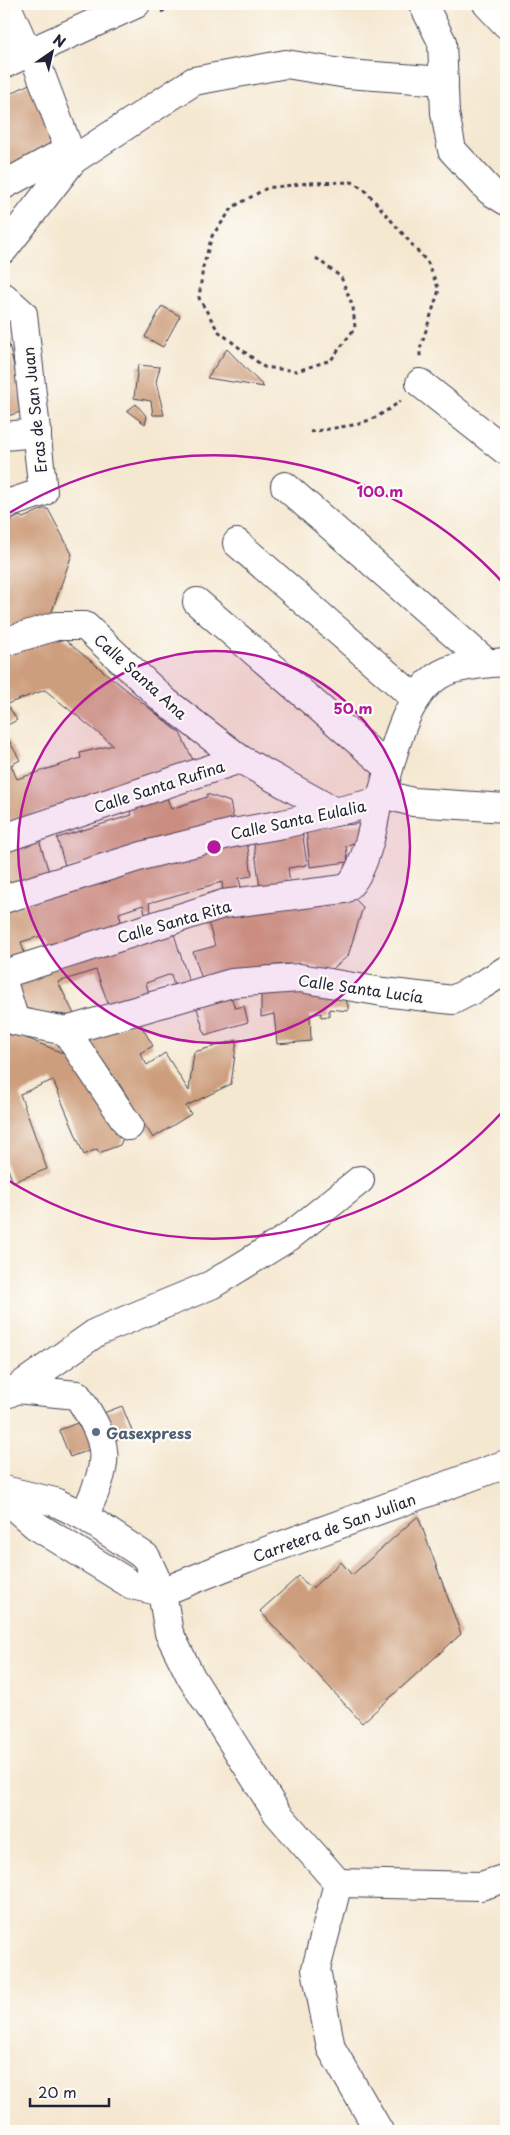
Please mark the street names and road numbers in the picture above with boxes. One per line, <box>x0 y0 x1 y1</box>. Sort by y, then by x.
street label: Eras de San Juan <box>16 346 52 474</box>
street label: Calle Santa Ana <box>89 628 193 725</box>
street label: Calle Santa Rufina <box>91 754 228 818</box>
street label: Calle Santa Eulalia <box>228 793 368 845</box>
street label: Calle Santa Rita <box>114 894 234 948</box>
street label: Calle Santa Lucía <box>297 968 426 1008</box>
street label: Carretera de San Julian <box>249 1487 419 1567</box>

